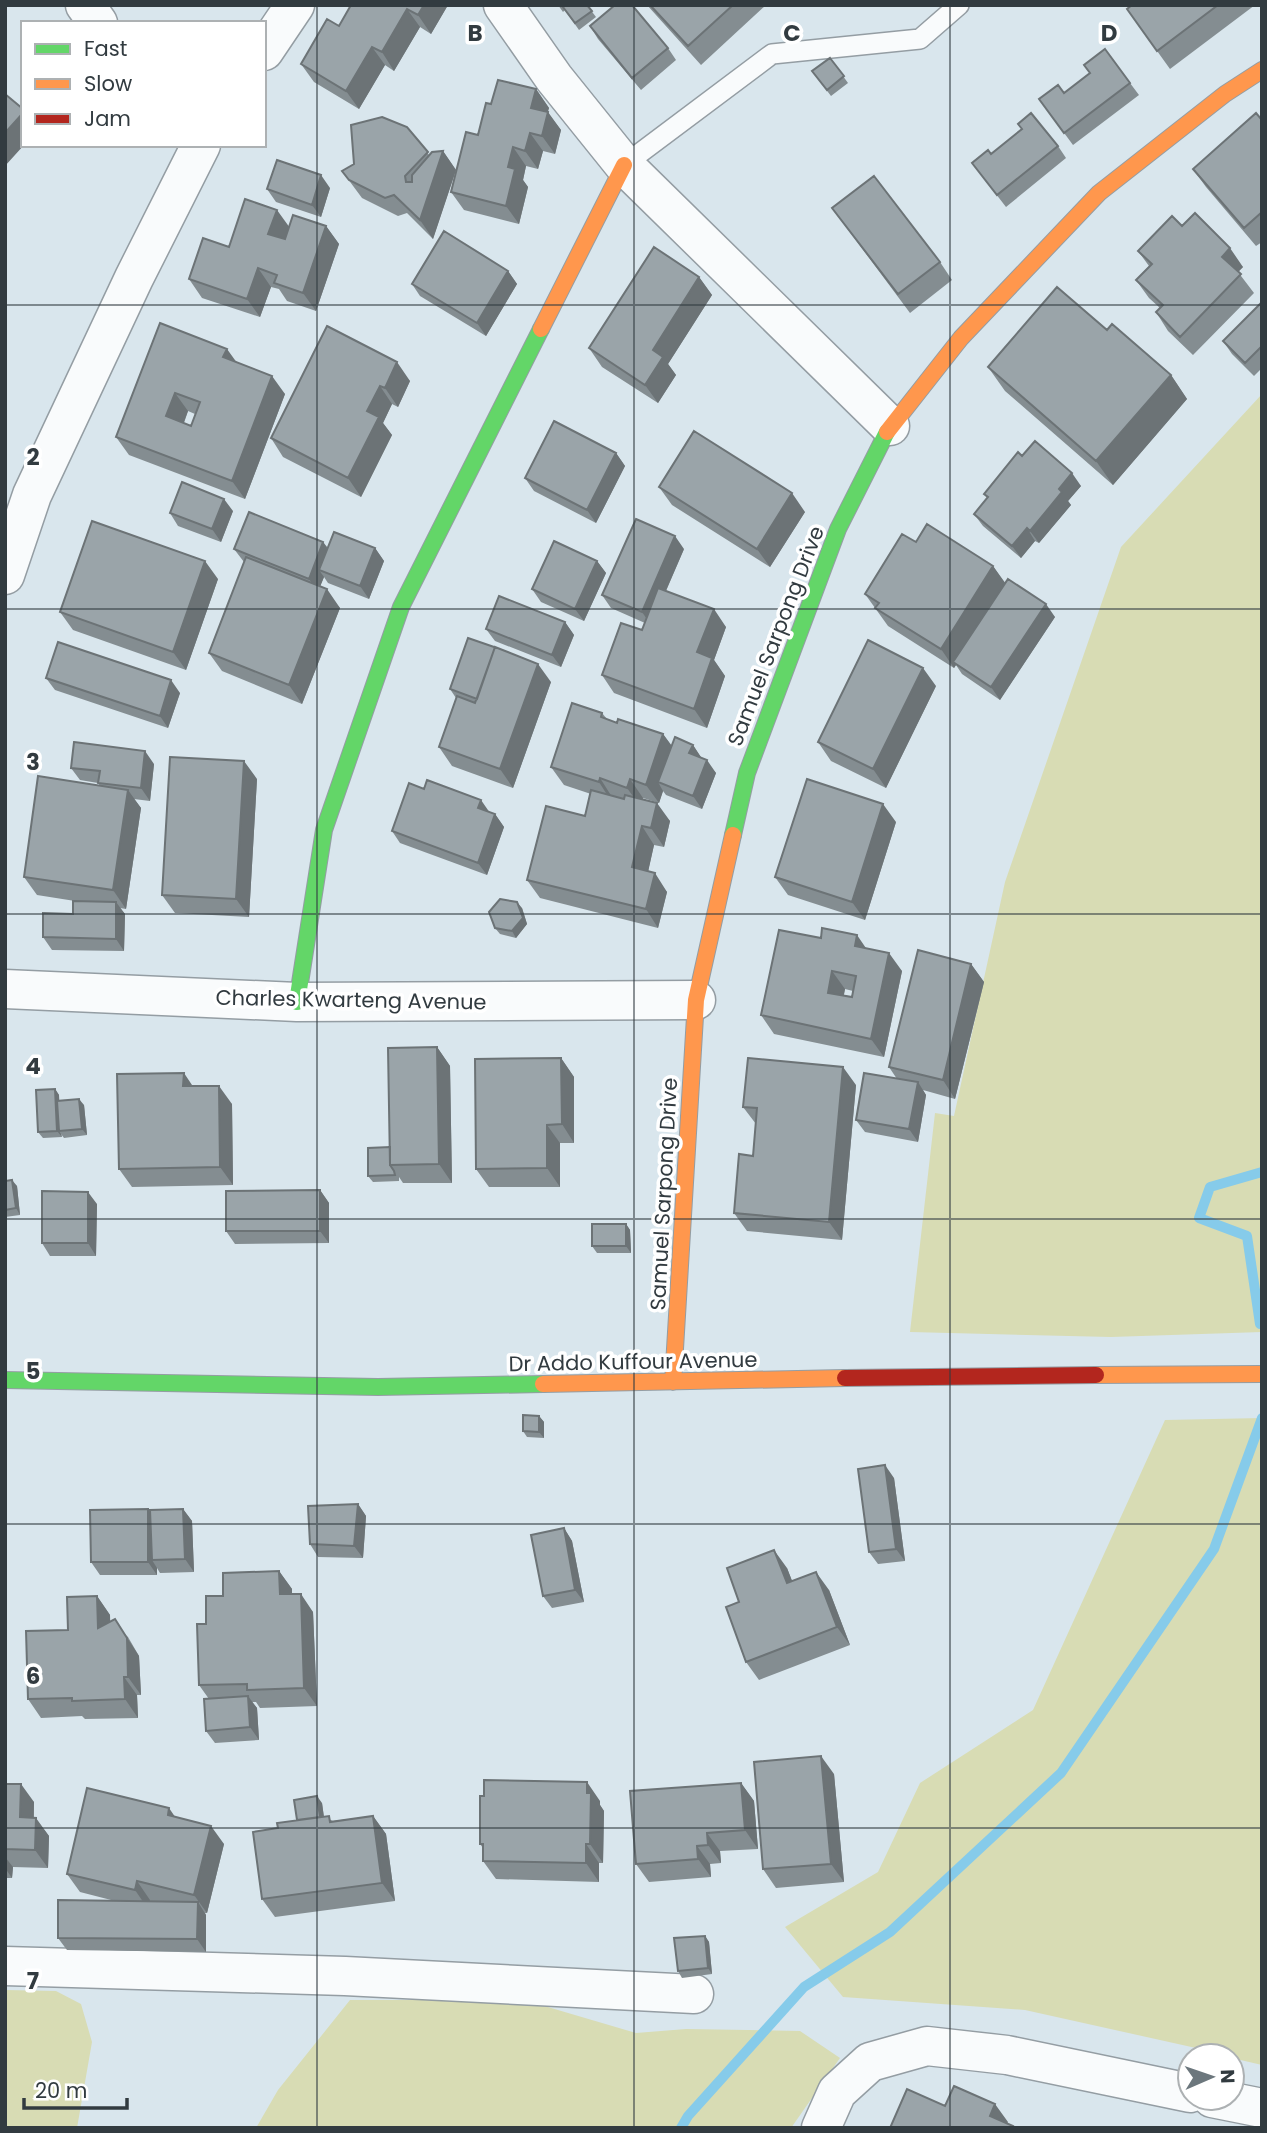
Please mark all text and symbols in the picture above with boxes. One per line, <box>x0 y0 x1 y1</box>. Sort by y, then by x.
text: B <box>467 17 483 49</box>
text: C <box>783 17 801 49</box>
text: D <box>1101 17 1117 49</box>
legend <box>21 21 266 147</box>
text: Fast <box>84 34 127 63</box>
text: Slow <box>84 69 132 98</box>
text: Jam <box>84 104 131 133</box>
text: 2 <box>26 441 40 473</box>
street label: Samuel Sarpong Drive <box>720 522 831 750</box>
text: 3 <box>26 746 40 778</box>
street label: Charles Kwarteng Avenue <box>215 983 487 1016</box>
text: 4 <box>25 1050 41 1082</box>
street label: Samuel Sarpong Drive <box>643 1077 684 1311</box>
street label: Dr Addo Kuffour Avenue <box>508 1345 758 1378</box>
text: 5 <box>26 1355 40 1387</box>
text: 6 <box>26 1660 40 1692</box>
text: 7 <box>27 1965 39 1997</box>
north arrow <box>1176 2042 1246 2112</box>
scale bar <box>24 2066 128 2110</box>
text: N <box>1214 2069 1241 2084</box>
text: 20 m <box>35 2076 88 2105</box>

